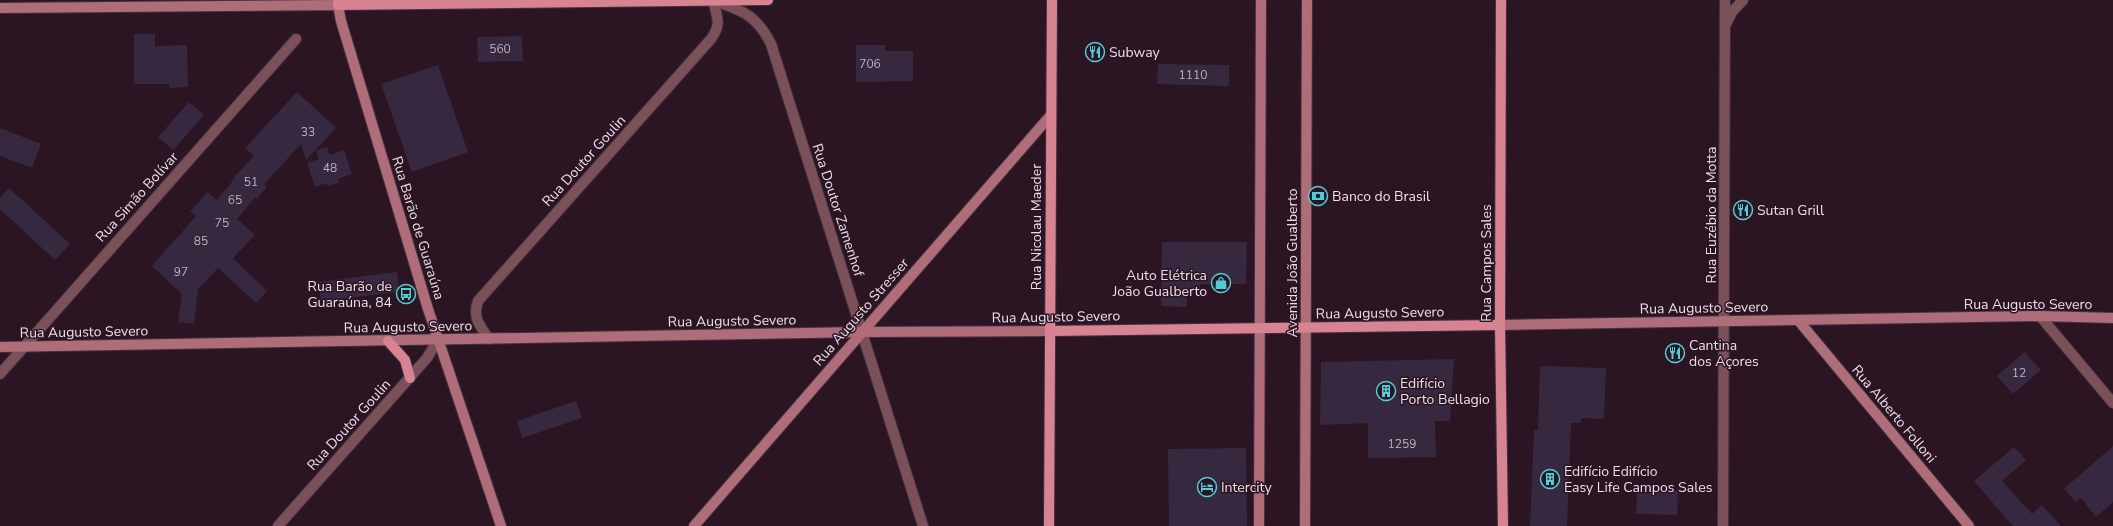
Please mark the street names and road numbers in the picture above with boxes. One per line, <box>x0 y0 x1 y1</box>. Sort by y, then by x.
street label: Rua Doutor Goulin <box>538 111 630 211</box>
street label: Rua Doutor Zamenhof <box>808 141 869 279</box>
street label: Rua Euzébio da Motta <box>1702 147 1721 283</box>
street label: Rua Simão Bolívar <box>91 148 183 246</box>
street label: Rua Barão de Guaraúna <box>387 154 449 302</box>
street label: Rua Nicolau Maeder <box>1027 164 1046 290</box>
street label: Avenida João Gualberto <box>1283 188 1302 338</box>
street label: Rua Campos Sales <box>1477 204 1496 322</box>
street label: Rua Augusto Stresser <box>809 254 913 370</box>
street label: Rua Augusto Severo <box>1964 295 2092 314</box>
street label: Rua Augusto Severo <box>1640 297 1769 319</box>
street label: Rua Augusto Severo <box>1316 302 1445 324</box>
street label: Rua Augusto Severo <box>992 306 1121 328</box>
street label: Rua Augusto Severo <box>668 310 797 332</box>
street label: Rua Augusto Severo <box>344 316 473 338</box>
street label: Rua Augusto Severo <box>20 321 149 343</box>
street label: Rua Alberto Folloni <box>1847 361 1941 467</box>
street label: Rua Doutor Goulin <box>303 375 395 475</box>

